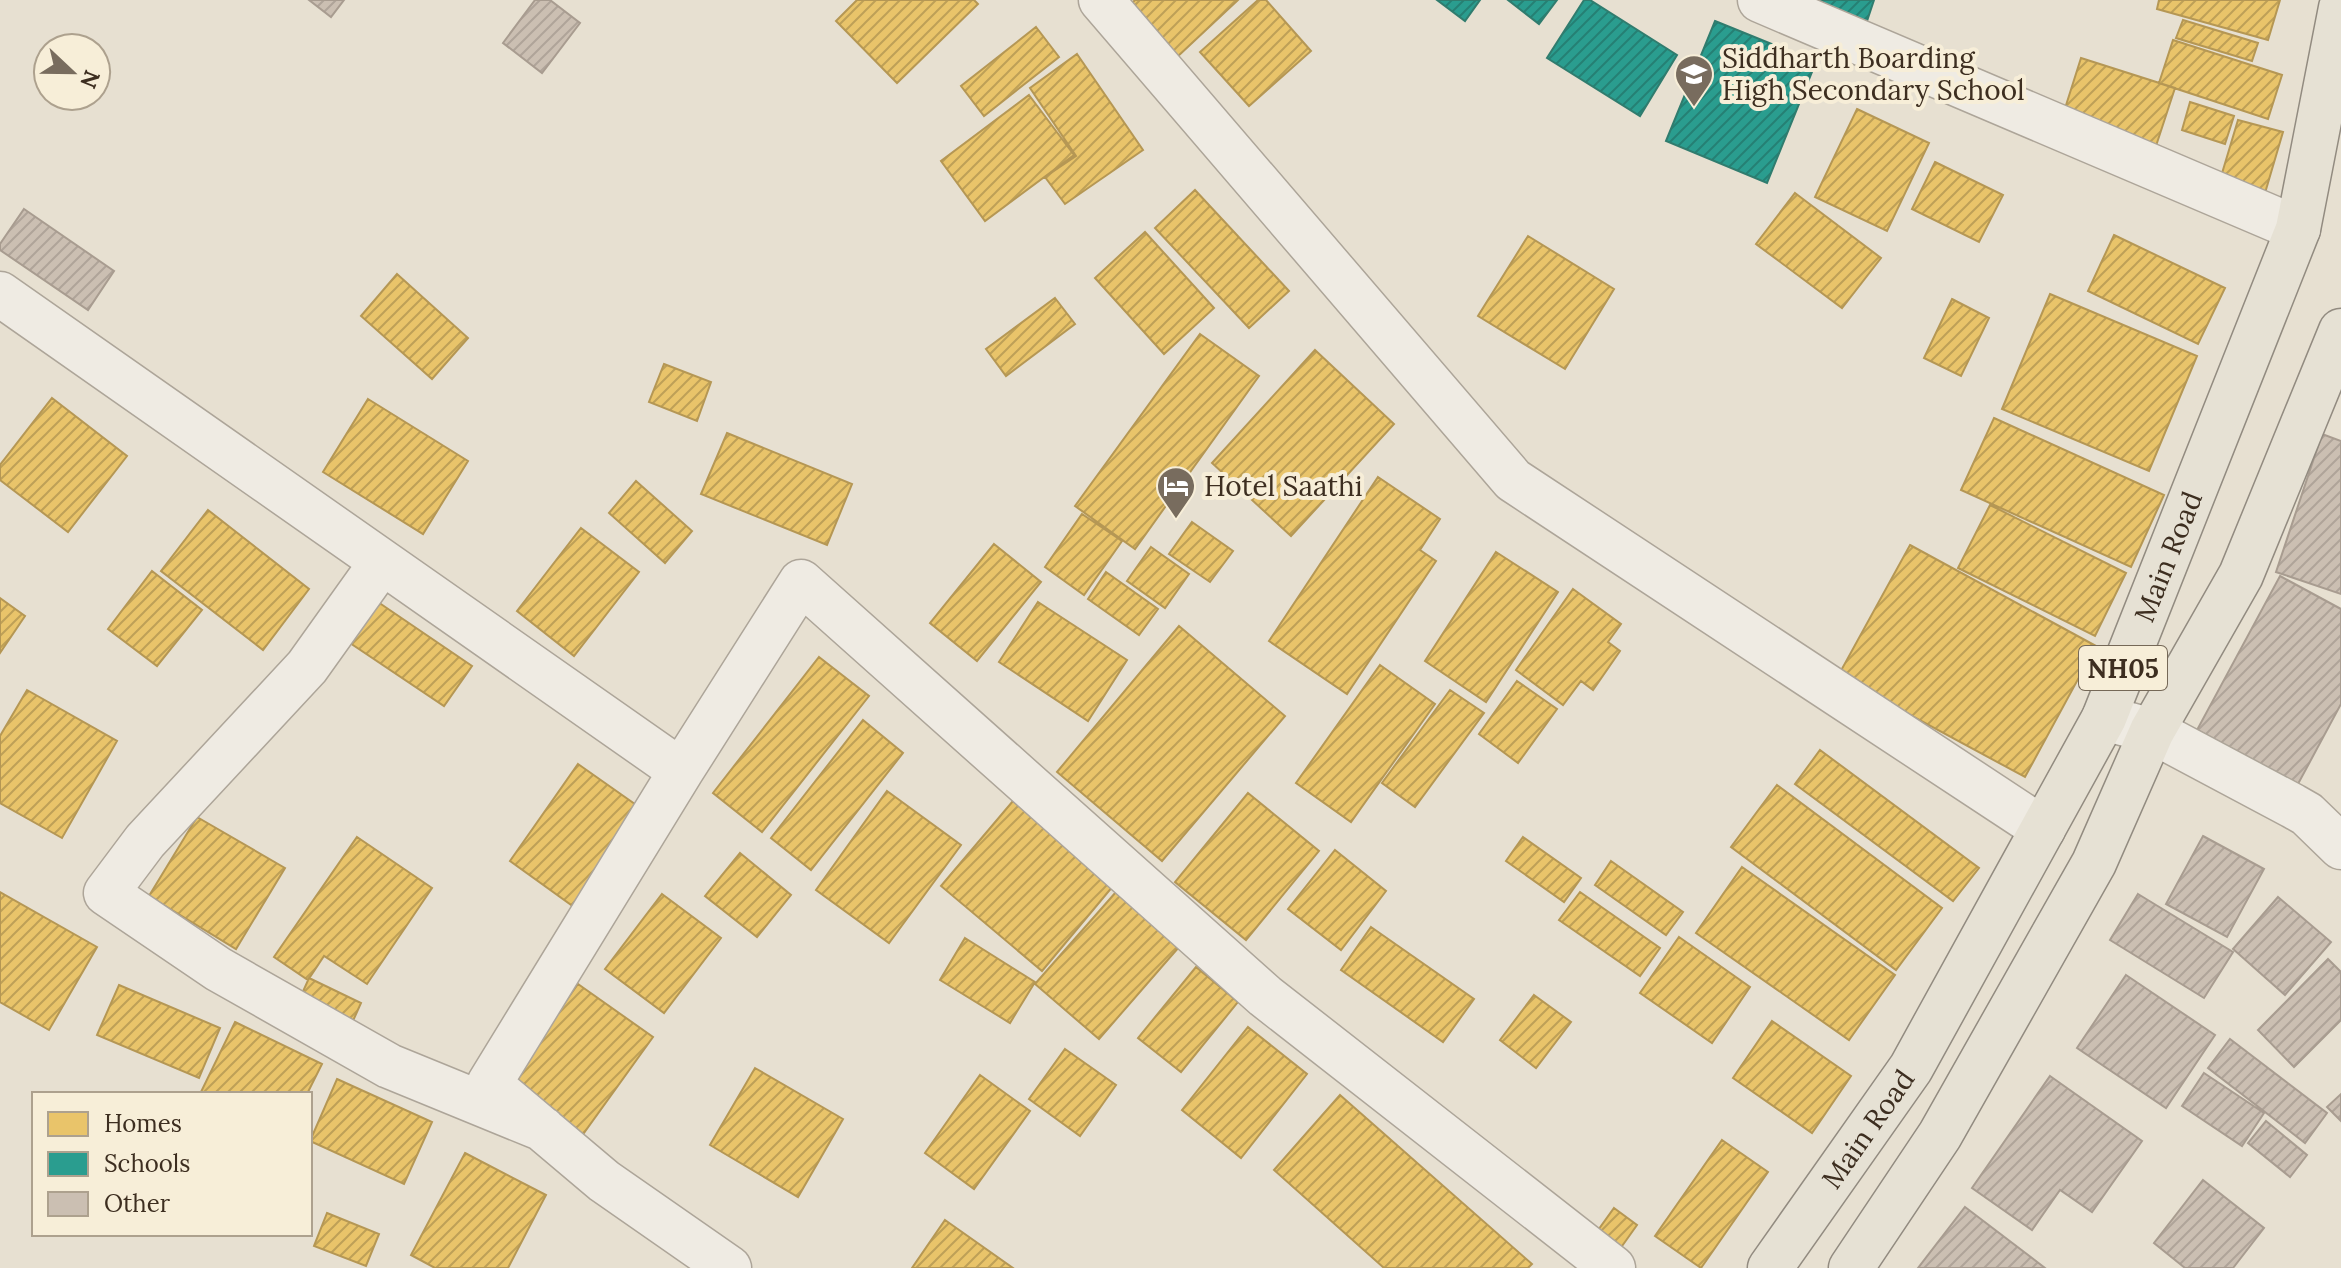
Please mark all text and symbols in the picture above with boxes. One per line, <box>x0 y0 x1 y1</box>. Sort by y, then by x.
north arrow <box>32 32 112 112</box>
place label: Siddharth Boarding High Secondary School <box>1722 40 2025 108</box>
school or university icon: Siddharth Boarding High Secondary School <box>1673 53 1715 108</box>
text: N <box>74 66 107 93</box>
hotel icon: Hotel Saathi <box>1155 465 1197 520</box>
place label: Hotel Saathi <box>1204 468 1363 504</box>
street label: Main Road <box>2126 486 2210 627</box>
road number: NH05 <box>2079 646 2167 690</box>
street label: Main Road <box>1814 1063 1922 1196</box>
legend <box>32 1092 312 1236</box>
text: Homes <box>104 1108 182 1139</box>
text: Schools <box>104 1148 190 1179</box>
text: Other <box>104 1188 171 1219</box>

